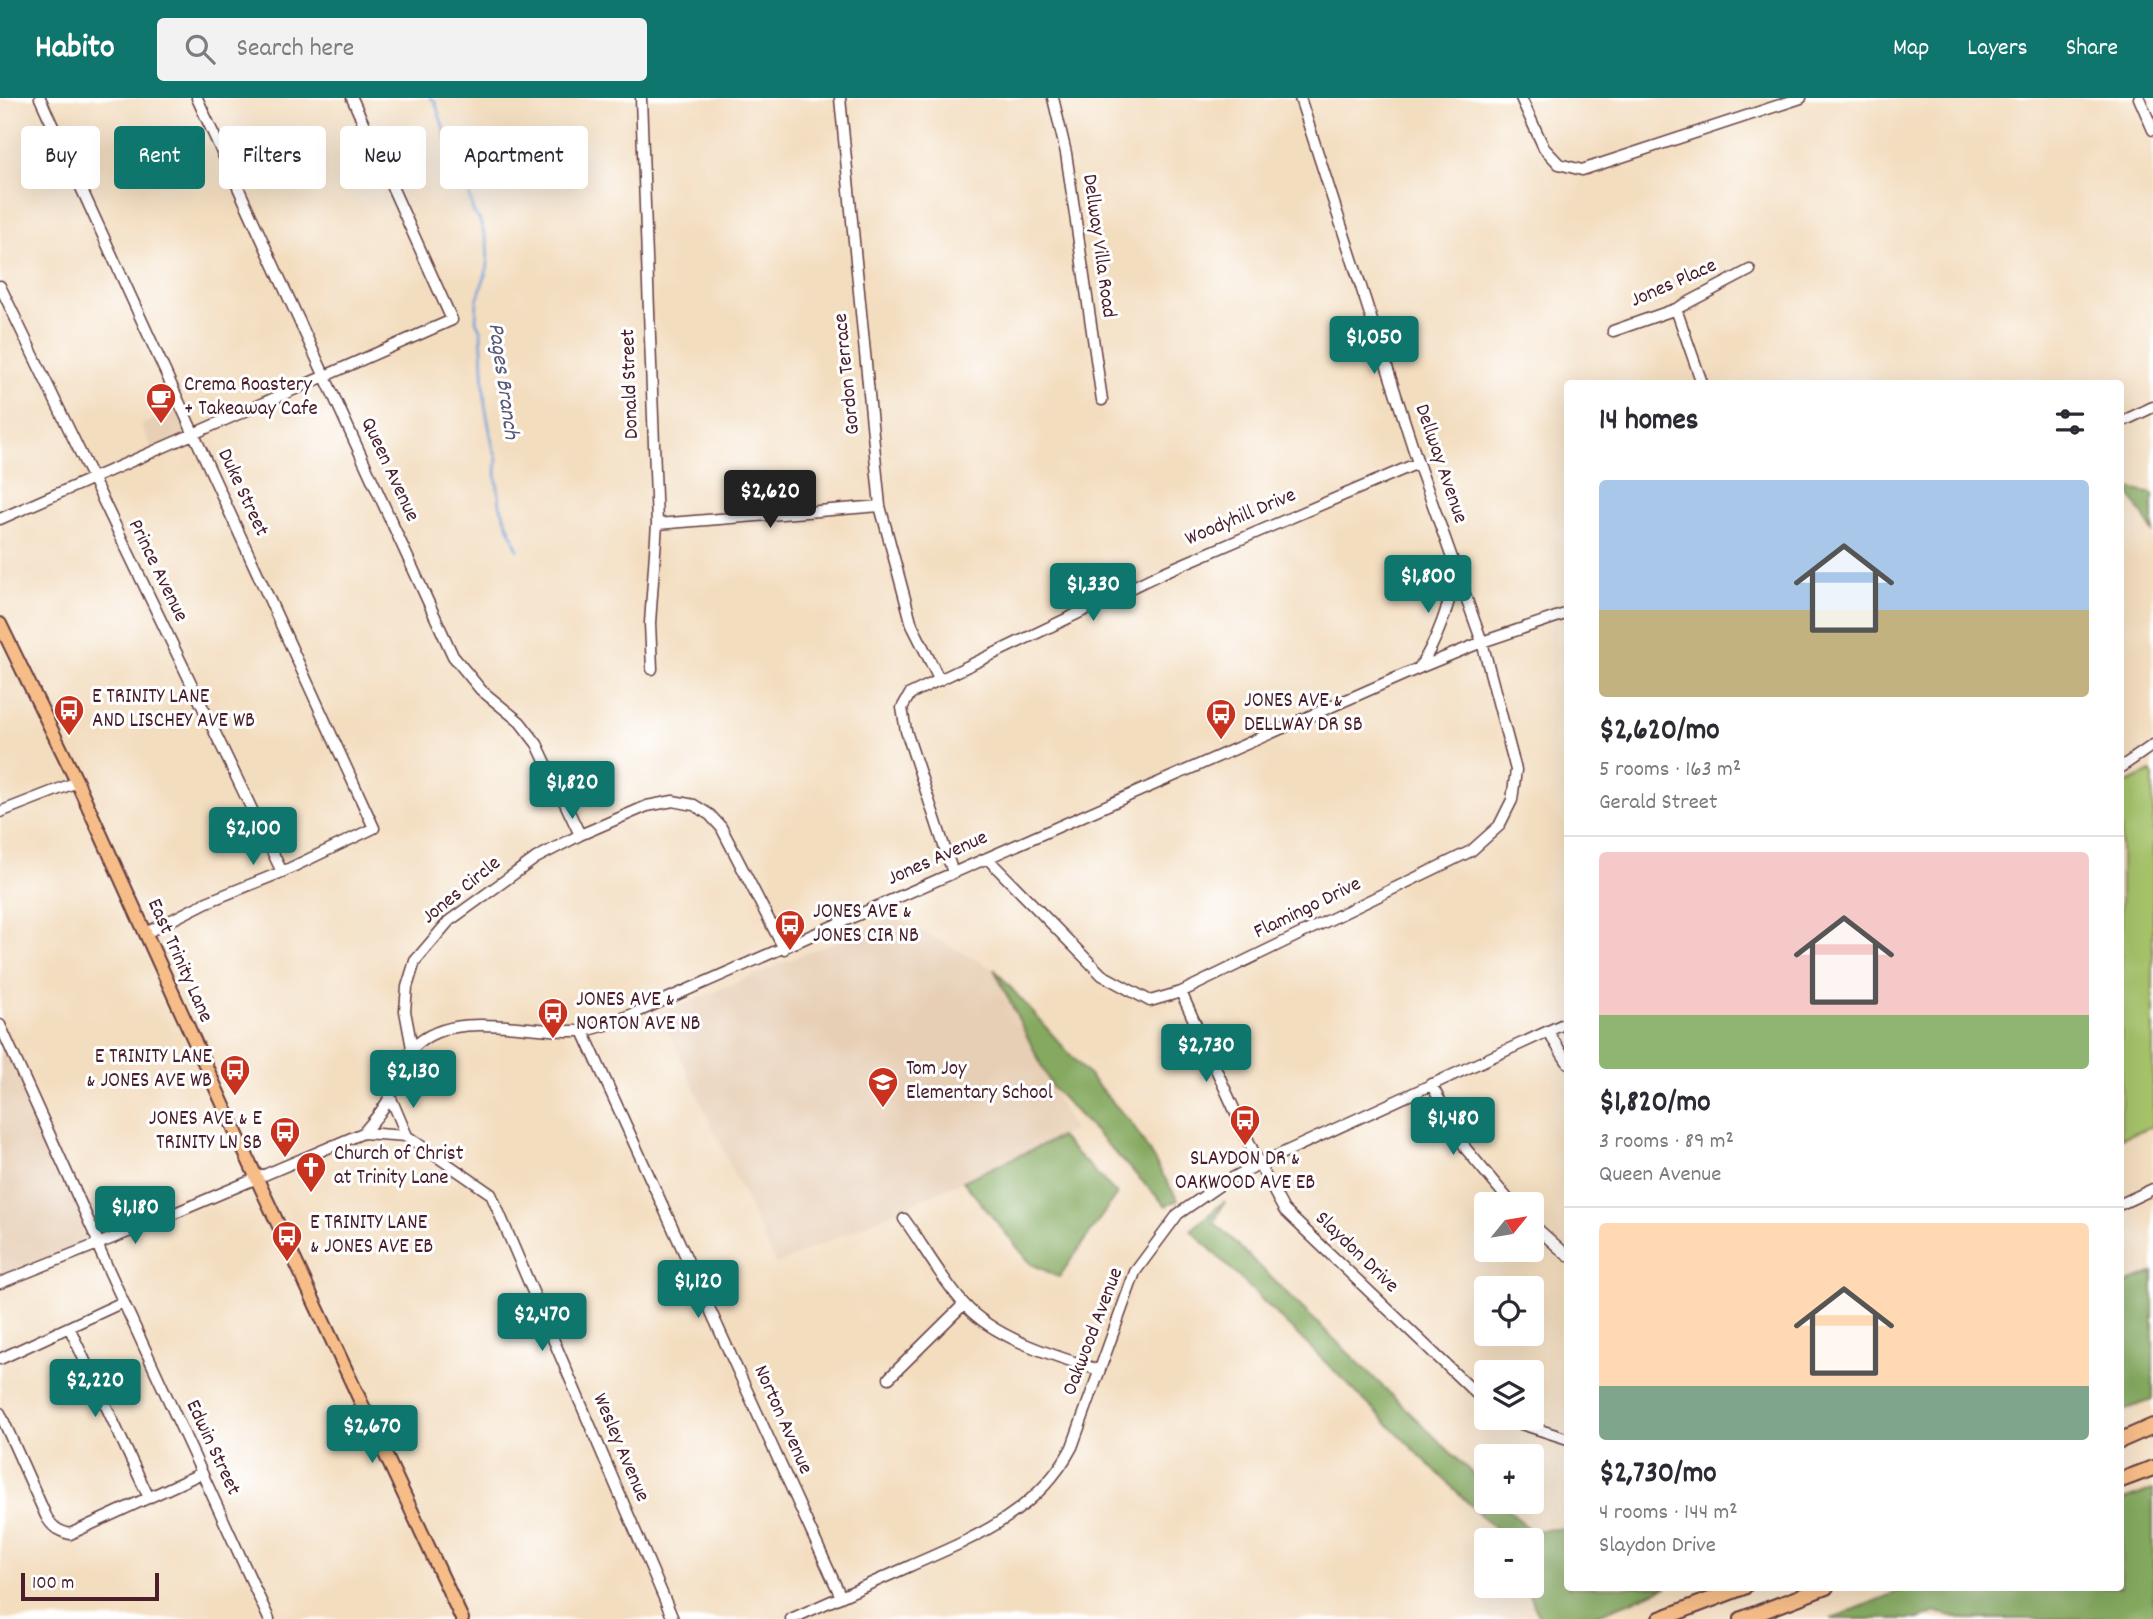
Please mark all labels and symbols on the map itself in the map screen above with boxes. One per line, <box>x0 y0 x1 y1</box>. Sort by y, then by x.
street label: Dellway Villa Road <box>1073 172 1123 320</box>
street label: Jones Place <box>1626 252 1722 316</box>
street label: Gordon Terrace <box>827 312 869 436</box>
pin: $1,050 <box>1317 316 1431 376</box>
water label: Pages Branch <box>478 321 527 443</box>
street label: Donald Street <box>614 328 648 440</box>
place label: Crema Roastery + Takeaway Cafe <box>184 371 318 425</box>
cafe icon: Crema Roastery + Takeaway Cafe <box>144 381 178 425</box>
street label: Dellway Avenue <box>1406 400 1474 528</box>
street label: Queen Avenue <box>352 413 426 527</box>
street label: Duke Street <box>209 444 275 542</box>
pin: $2,620 <box>713 470 827 530</box>
street label: Woodyhill Drive <box>1181 481 1301 555</box>
street label: Prince Avenue <box>119 515 195 627</box>
pin: $1,800 <box>1371 556 1485 615</box>
pin: $1,330 <box>1036 564 1150 623</box>
place label: E TRINITY LANE AND LISCHEY AVE WB <box>92 683 255 737</box>
place label: JONES AVE & DELLWAY DR SB <box>1244 687 1363 741</box>
bus stop icon: E TRINITY LANE AND LISCHEY AVE WB <box>52 693 86 737</box>
bus stop icon: JONES AVE & DELLWAY DR SB <box>1204 697 1238 741</box>
pin: $1,820 <box>515 762 629 821</box>
pin: $2,100 <box>196 808 310 867</box>
street label: Jones Avenue <box>883 824 993 894</box>
street label: Jones Circle <box>416 850 508 932</box>
street label: Flamingo Drive <box>1249 870 1367 948</box>
street label: East Trinity Lane <box>138 894 220 1028</box>
place label: JONES AVE & JONES CIR NB <box>813 898 919 952</box>
bus stop icon: JONES AVE & JONES CIR NB <box>773 908 807 952</box>
place label: JONES AVE & NORTON AVE NB <box>576 986 701 1040</box>
bus stop icon: JONES AVE & NORTON AVE NB <box>536 996 570 1040</box>
pin: $2,730 <box>1149 1024 1263 1084</box>
place label: E TRINITY LANE & JONES AVE WB <box>86 1043 212 1097</box>
pin: $2,130 <box>356 1051 470 1110</box>
bus stop icon: E TRINITY LANE & JONES AVE WB <box>218 1053 252 1097</box>
place label: Tom Joy Elementary School <box>906 1055 1053 1109</box>
school or university icon: Tom Joy Elementary School <box>866 1065 900 1109</box>
pin: $1,480 <box>1396 1098 1510 1157</box>
bus stop icon: SLAYDON DR & OAKWOOD AVE EB <box>1228 1103 1262 1147</box>
place label: JONES AVE & E TRINITY LN SB <box>149 1105 262 1159</box>
bus stop icon: JONES AVE & E TRINITY LN SB <box>268 1115 302 1159</box>
place label: Church of Christ at Trinity Lane <box>334 1140 464 1194</box>
place label: SLAYDON DR & OAKWOOD AVE EB <box>1175 1145 1315 1199</box>
church icon: Church of Christ at Trinity Lane <box>294 1150 328 1194</box>
pin: $1,180 <box>78 1186 192 1246</box>
north arrow <box>1474 1192 1544 1262</box>
street label: Slaydon Drive <box>1307 1205 1405 1301</box>
place label: E TRINITY LANE & JONES AVE EB <box>310 1209 433 1263</box>
bus stop icon: E TRINITY LANE & JONES AVE EB <box>270 1219 304 1263</box>
pin: $1,120 <box>641 1260 755 1320</box>
street label: Oakwood Avenue <box>1056 1264 1132 1400</box>
pin: $2,470 <box>485 1294 599 1353</box>
pin: $2,220 <box>38 1360 152 1419</box>
street label: Norton Avenue <box>745 1361 819 1479</box>
street label: Wesley Avenue <box>584 1389 656 1507</box>
street label: Edwin Street <box>177 1395 247 1501</box>
pin: $2,670 <box>315 1406 429 1465</box>
scale bar <box>21 1570 159 1602</box>

